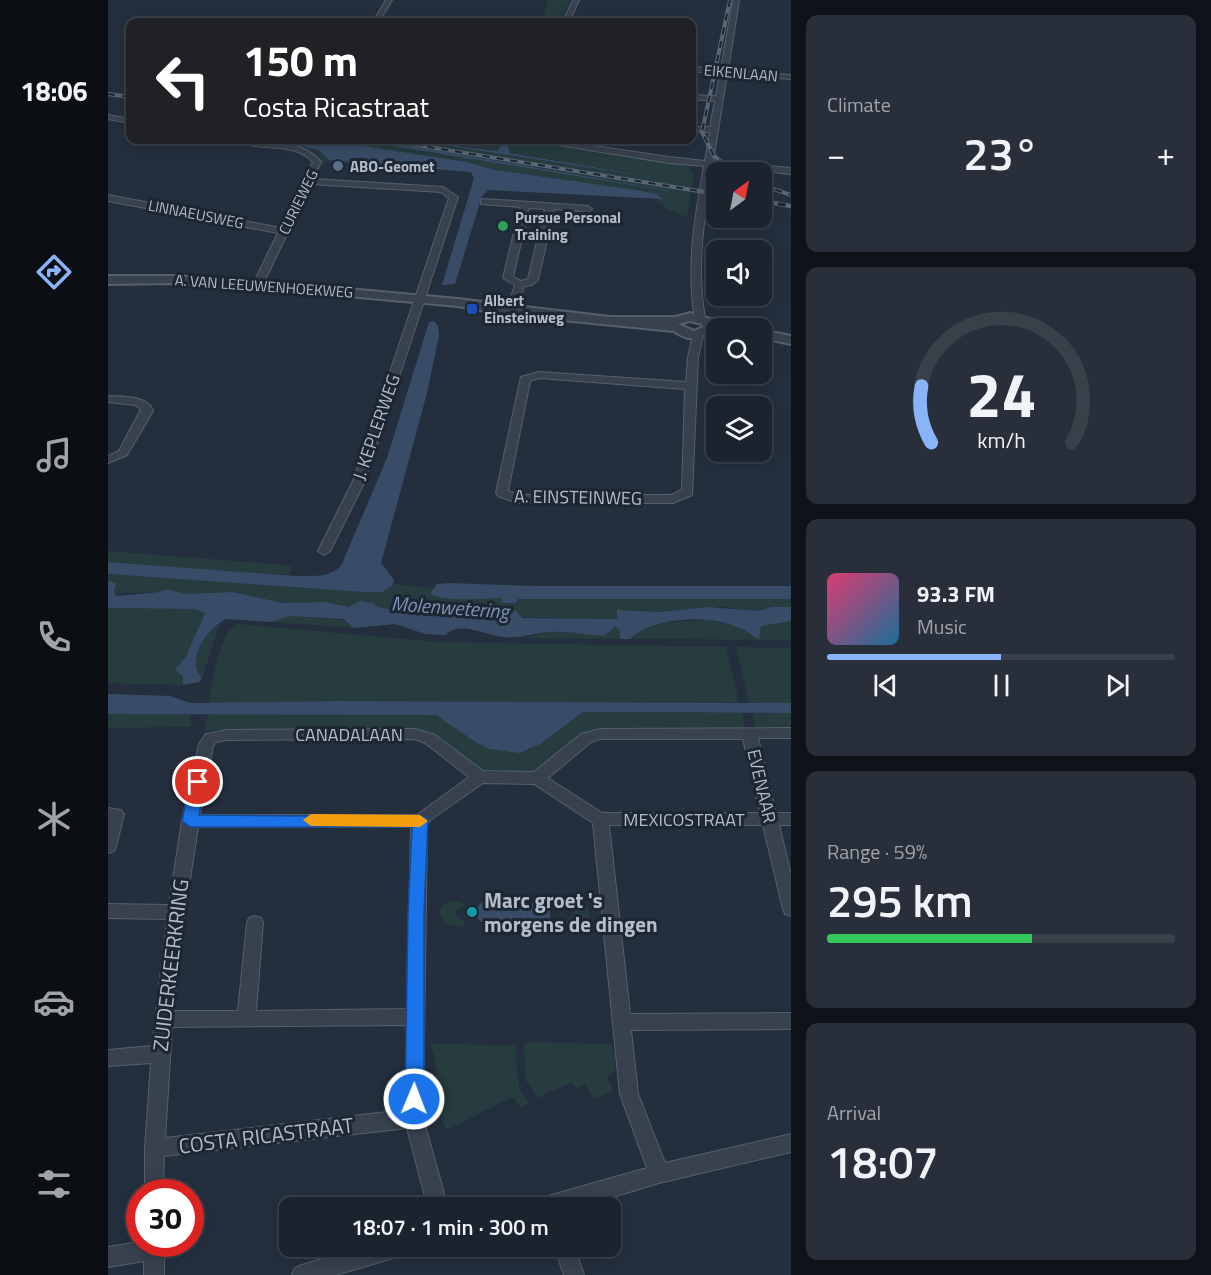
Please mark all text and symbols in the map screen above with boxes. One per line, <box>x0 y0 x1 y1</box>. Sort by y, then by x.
text: 150 m <box>243 28 358 92</box>
icon: left <box>144 42 222 120</box>
street label: EIKENLAAN <box>703 58 779 88</box>
text: 18:06 <box>20 70 88 111</box>
text: Costa Ricastraat <box>243 86 429 127</box>
text: Climate <box>827 89 891 120</box>
text: 23° <box>963 119 1039 187</box>
text: − <box>827 129 845 179</box>
text: + <box>1157 129 1175 179</box>
place label: ABO-Geomet <box>350 155 435 178</box>
marker: ABO-Geomet <box>331 159 345 173</box>
north arrow <box>706 162 772 228</box>
map controls <box>706 162 772 462</box>
street label: CURIEWEG <box>272 166 324 238</box>
street label: LINNAEUSWEG <box>146 193 246 235</box>
place label: Pursue Personal Training <box>515 206 621 246</box>
marker: Pursue Personal Training <box>496 219 510 233</box>
button: sound <box>706 240 772 306</box>
icon: directions <box>33 251 75 293</box>
street label: A. VAN LEEUWENHOEKWEG <box>174 268 354 304</box>
place label: Albert Einsteinweg <box>484 289 564 329</box>
marker: Albert Einsteinweg <box>465 302 479 316</box>
button: search <box>706 318 772 384</box>
text: 24 <box>966 346 1036 441</box>
street label: J. KEPLERWEG <box>345 370 407 484</box>
button: layers <box>706 396 772 462</box>
text: km/h <box>977 424 1025 456</box>
icon: music <box>33 434 75 476</box>
street label: A. EINSTEINWEG <box>514 482 642 512</box>
text: 93.3 FM <box>917 577 995 611</box>
water label: Molenwetering <box>390 587 512 627</box>
text: Music <box>917 611 967 642</box>
icon: phone <box>33 616 75 658</box>
icon: previous <box>869 669 902 702</box>
icon: pause <box>985 669 1018 702</box>
icon: next <box>1101 669 1134 702</box>
street label: CANADALAAN <box>295 721 403 748</box>
street label: EVENAAR <box>740 746 784 826</box>
pin <box>172 756 223 807</box>
icon: arrive <box>181 765 214 798</box>
icon: climate <box>33 798 75 840</box>
street label: MEXICOSTRAAT <box>623 806 745 833</box>
text: Range · 59% <box>827 836 927 867</box>
text: 295 km <box>827 866 973 934</box>
street label: ZUIDERKEERKRING <box>144 877 196 1053</box>
place label: Marc groet 's morgens de dingen <box>484 884 658 940</box>
marker: Marc groet 's morgens de dingen <box>465 905 479 919</box>
icon: car <box>33 981 75 1023</box>
position arrow <box>382 1067 446 1131</box>
text: Arrival <box>827 1097 881 1128</box>
street label: COSTA RICASTRAAT <box>177 1108 355 1162</box>
text: 18:07 <box>827 1127 939 1195</box>
icon: filters <box>33 1163 75 1205</box>
speed limit sign: 30 <box>126 1179 204 1257</box>
text: 18:07 · 1 min · 300 m <box>351 1210 549 1244</box>

